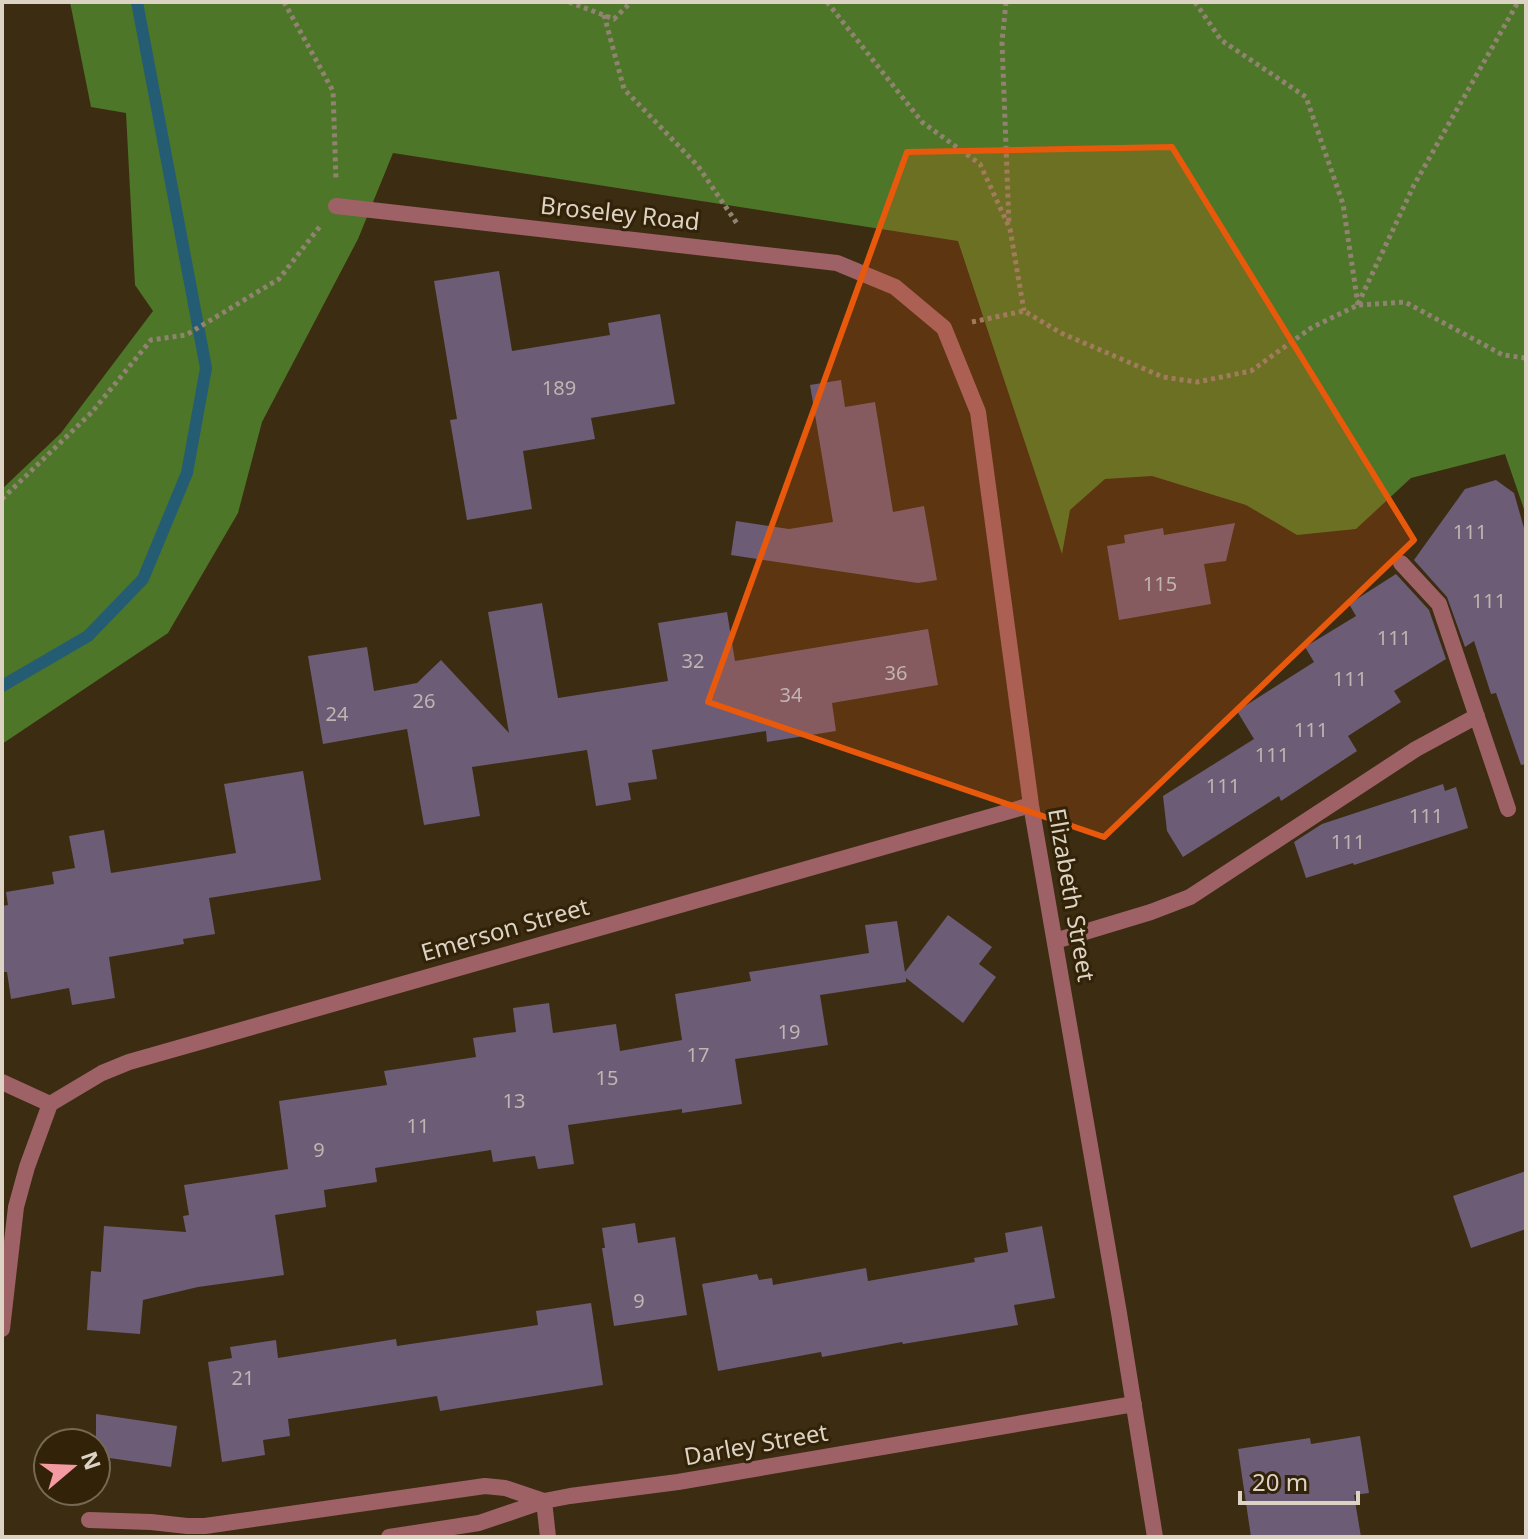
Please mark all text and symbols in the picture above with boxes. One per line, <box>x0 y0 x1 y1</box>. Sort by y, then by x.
street label: Broseley Road <box>539 188 701 237</box>
house number: 189 <box>542 374 576 401</box>
house number: 111 <box>1453 518 1487 545</box>
house number: 115 <box>1143 570 1177 597</box>
house number: 111 <box>1472 587 1506 614</box>
house number: 111 <box>1377 624 1411 651</box>
house number: 32 <box>682 647 704 674</box>
house number: 36 <box>885 659 907 686</box>
house number: 111 <box>1333 665 1367 692</box>
house number: 34 <box>780 681 803 708</box>
house number: 26 <box>413 687 435 714</box>
house number: 24 <box>326 700 349 727</box>
house number: 111 <box>1294 716 1328 743</box>
house number: 111 <box>1255 741 1289 768</box>
house number: 111 <box>1206 772 1240 799</box>
house number: 111 <box>1409 802 1443 829</box>
street label: Elizabeth Street <box>1041 805 1104 984</box>
house number: 111 <box>1331 828 1365 855</box>
street label: Emerson Street <box>417 889 593 968</box>
house number: 19 <box>778 1018 800 1045</box>
house number: 17 <box>687 1041 709 1068</box>
house number: 15 <box>596 1064 618 1091</box>
house number: 13 <box>503 1087 525 1114</box>
house number: 11 <box>407 1112 429 1139</box>
house number: 9 <box>313 1136 325 1163</box>
house number: 9 <box>633 1287 645 1314</box>
house number: 21 <box>232 1364 254 1391</box>
street label: Darley Street <box>681 1415 831 1472</box>
north arrow <box>32 1427 112 1507</box>
text: N <box>75 1447 109 1474</box>
scale bar <box>1240 1455 1358 1505</box>
text: 20 m <box>1252 1465 1308 1498</box>

